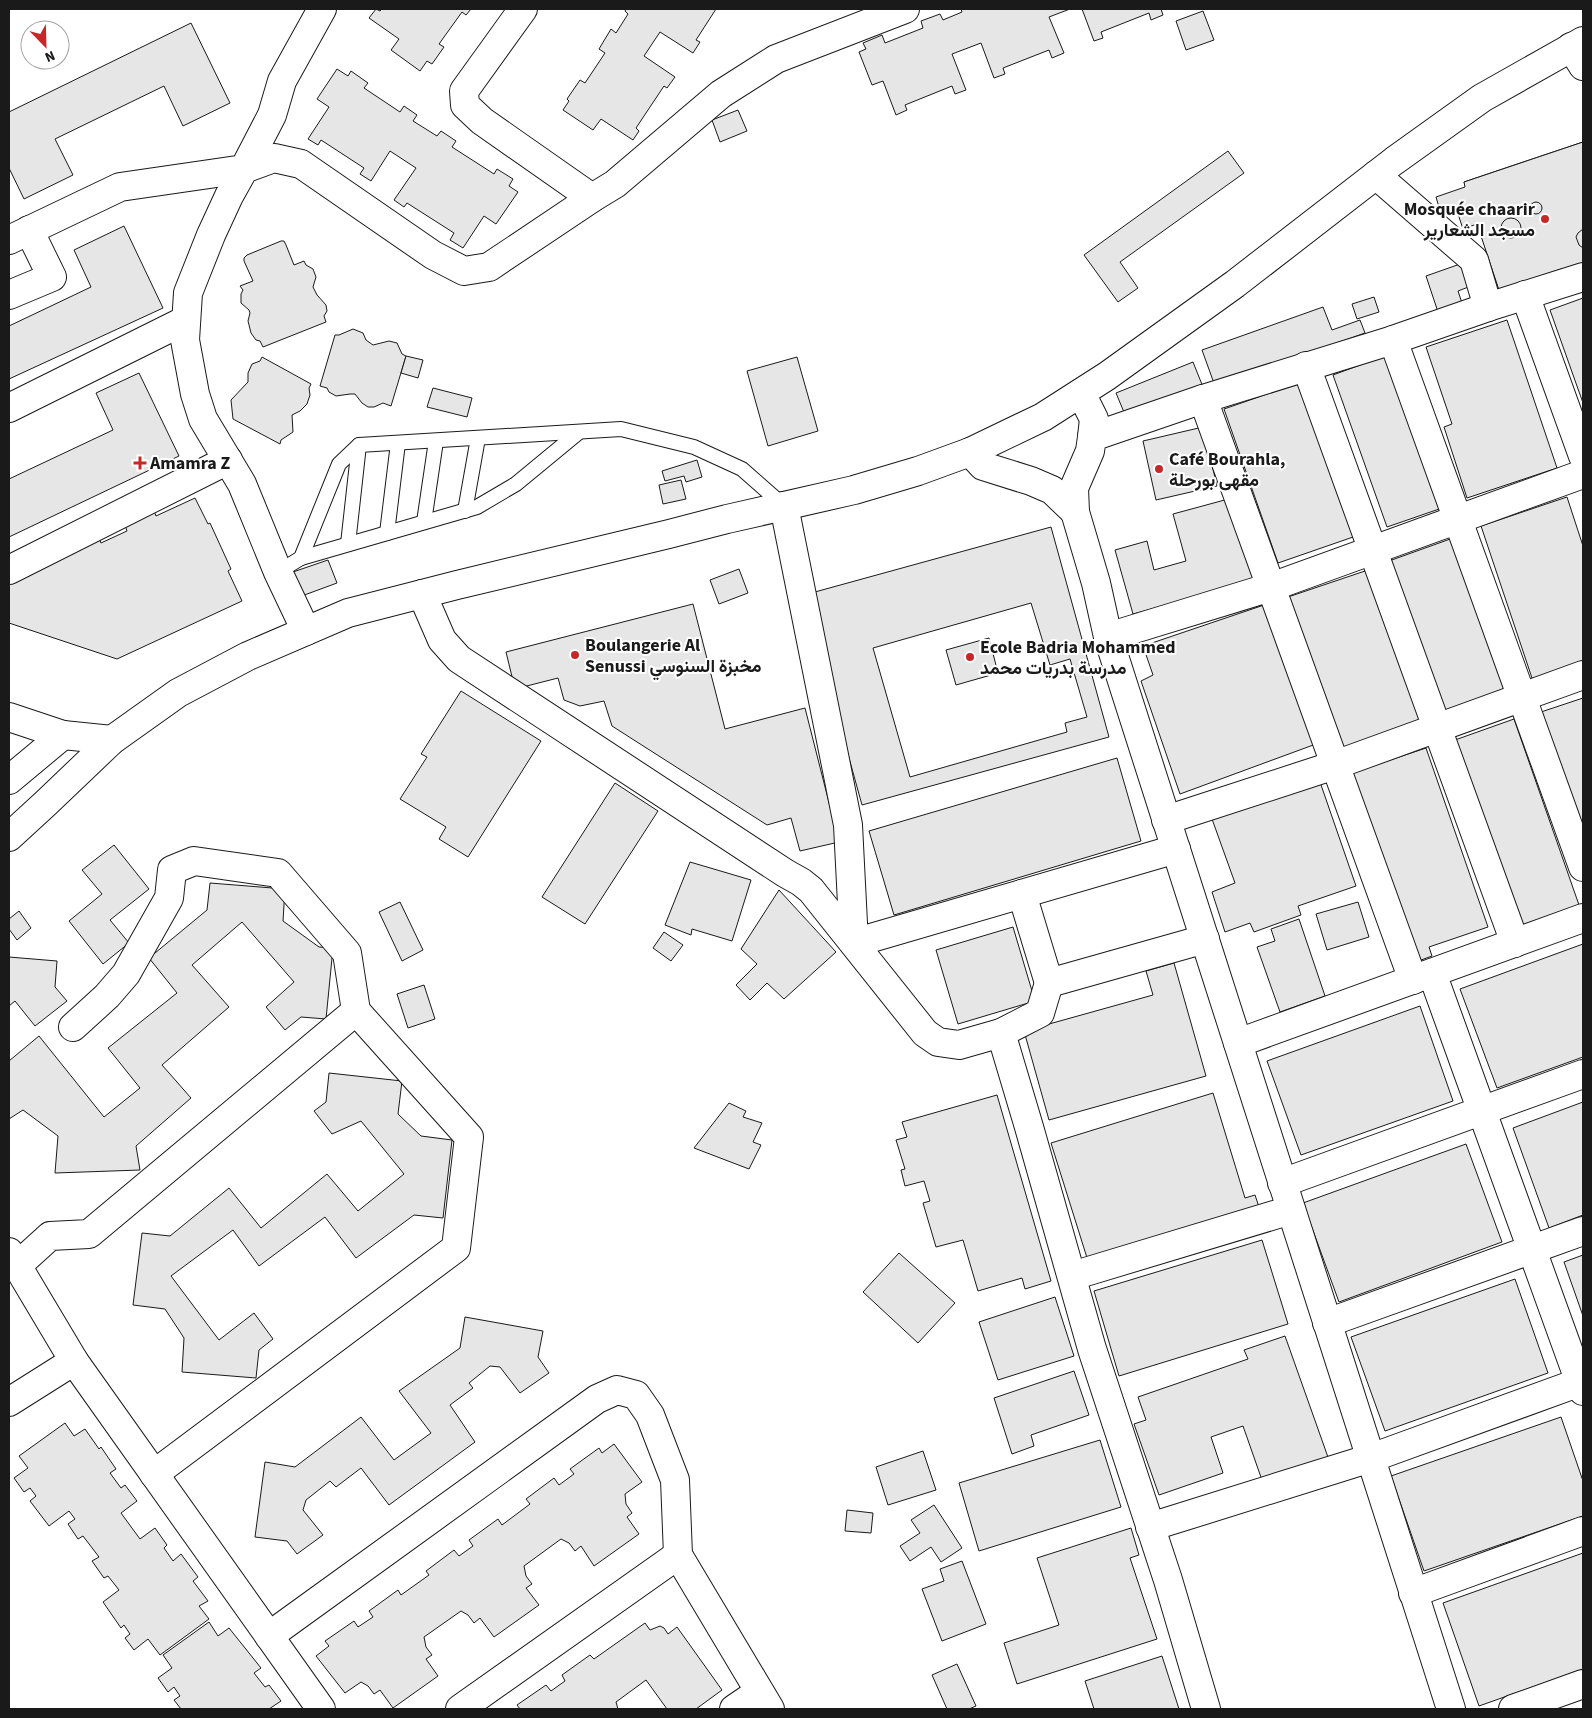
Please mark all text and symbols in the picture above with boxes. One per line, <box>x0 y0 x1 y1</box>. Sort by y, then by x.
north arrow <box>20 20 70 70</box>
text: N <box>41 45 58 67</box>
place label: Mosquée chaarir مسجد الشعارير <box>1404 197 1536 243</box>
marker: Mosquée chaarir مسجد الشعارير <box>1539 213 1551 225</box>
place label: Café Bourahla, مقهى بورحلة <box>1169 447 1285 493</box>
place label: Amamra Z <box>149 451 230 476</box>
marker: Amamra Z <box>134 457 146 469</box>
marker: Café Bourahla, مقهى بورحلة <box>1153 463 1165 475</box>
place label: Boulangerie Al Senussi مخبزة السنوسي <box>585 633 762 681</box>
place label: Ecole Badria Mohammed مدرسة بدريات محمد <box>980 635 1176 681</box>
marker: Boulangerie Al Senussi مخبزة السنوسي <box>569 649 581 661</box>
marker: Ecole Badria Mohammed مدرسة بدريات محمد <box>964 651 976 663</box>

